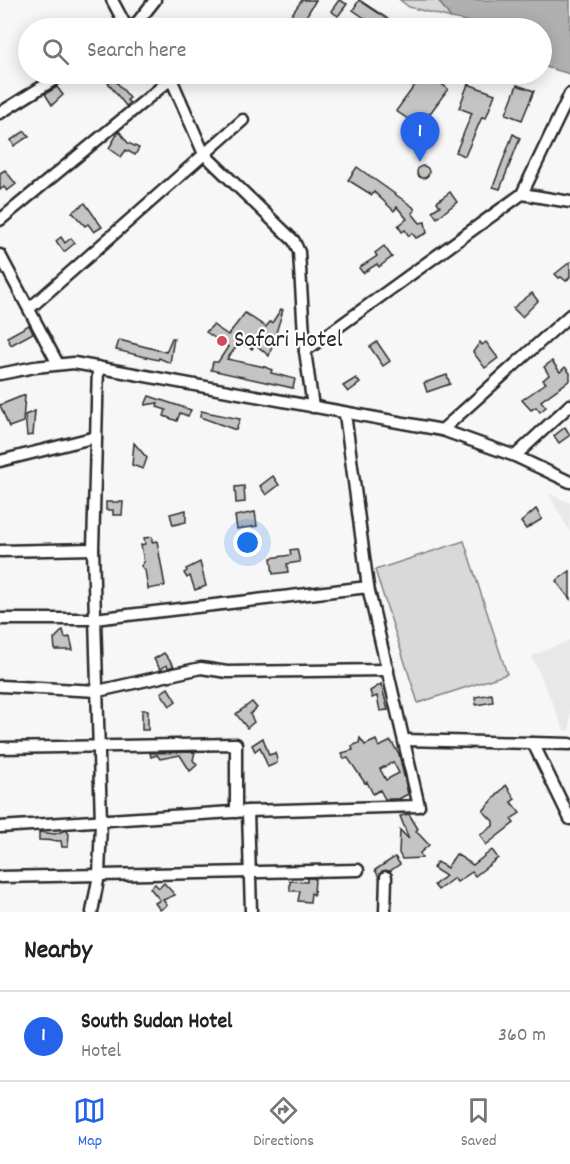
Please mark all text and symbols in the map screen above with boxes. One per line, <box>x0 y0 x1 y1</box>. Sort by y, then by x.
search box <box>18 18 552 84</box>
icon: search <box>39 35 72 68</box>
text: Search here <box>87 36 186 67</box>
pin: 1 <box>400 112 440 162</box>
place label: Safari Hotel <box>234 324 343 358</box>
marker: Safari Hotel <box>215 334 229 348</box>
your location <box>233 528 262 557</box>
text: Nearby <box>24 933 92 970</box>
text: South Sudan Hotel <box>81 1007 232 1038</box>
text: 1 <box>41 1022 46 1050</box>
text: 360 m <box>498 1022 546 1050</box>
text: Hotel <box>81 1038 121 1066</box>
tab: Map <box>73 1094 106 1153</box>
tab: Directions <box>253 1094 314 1153</box>
tab: Saved <box>461 1094 497 1153</box>

